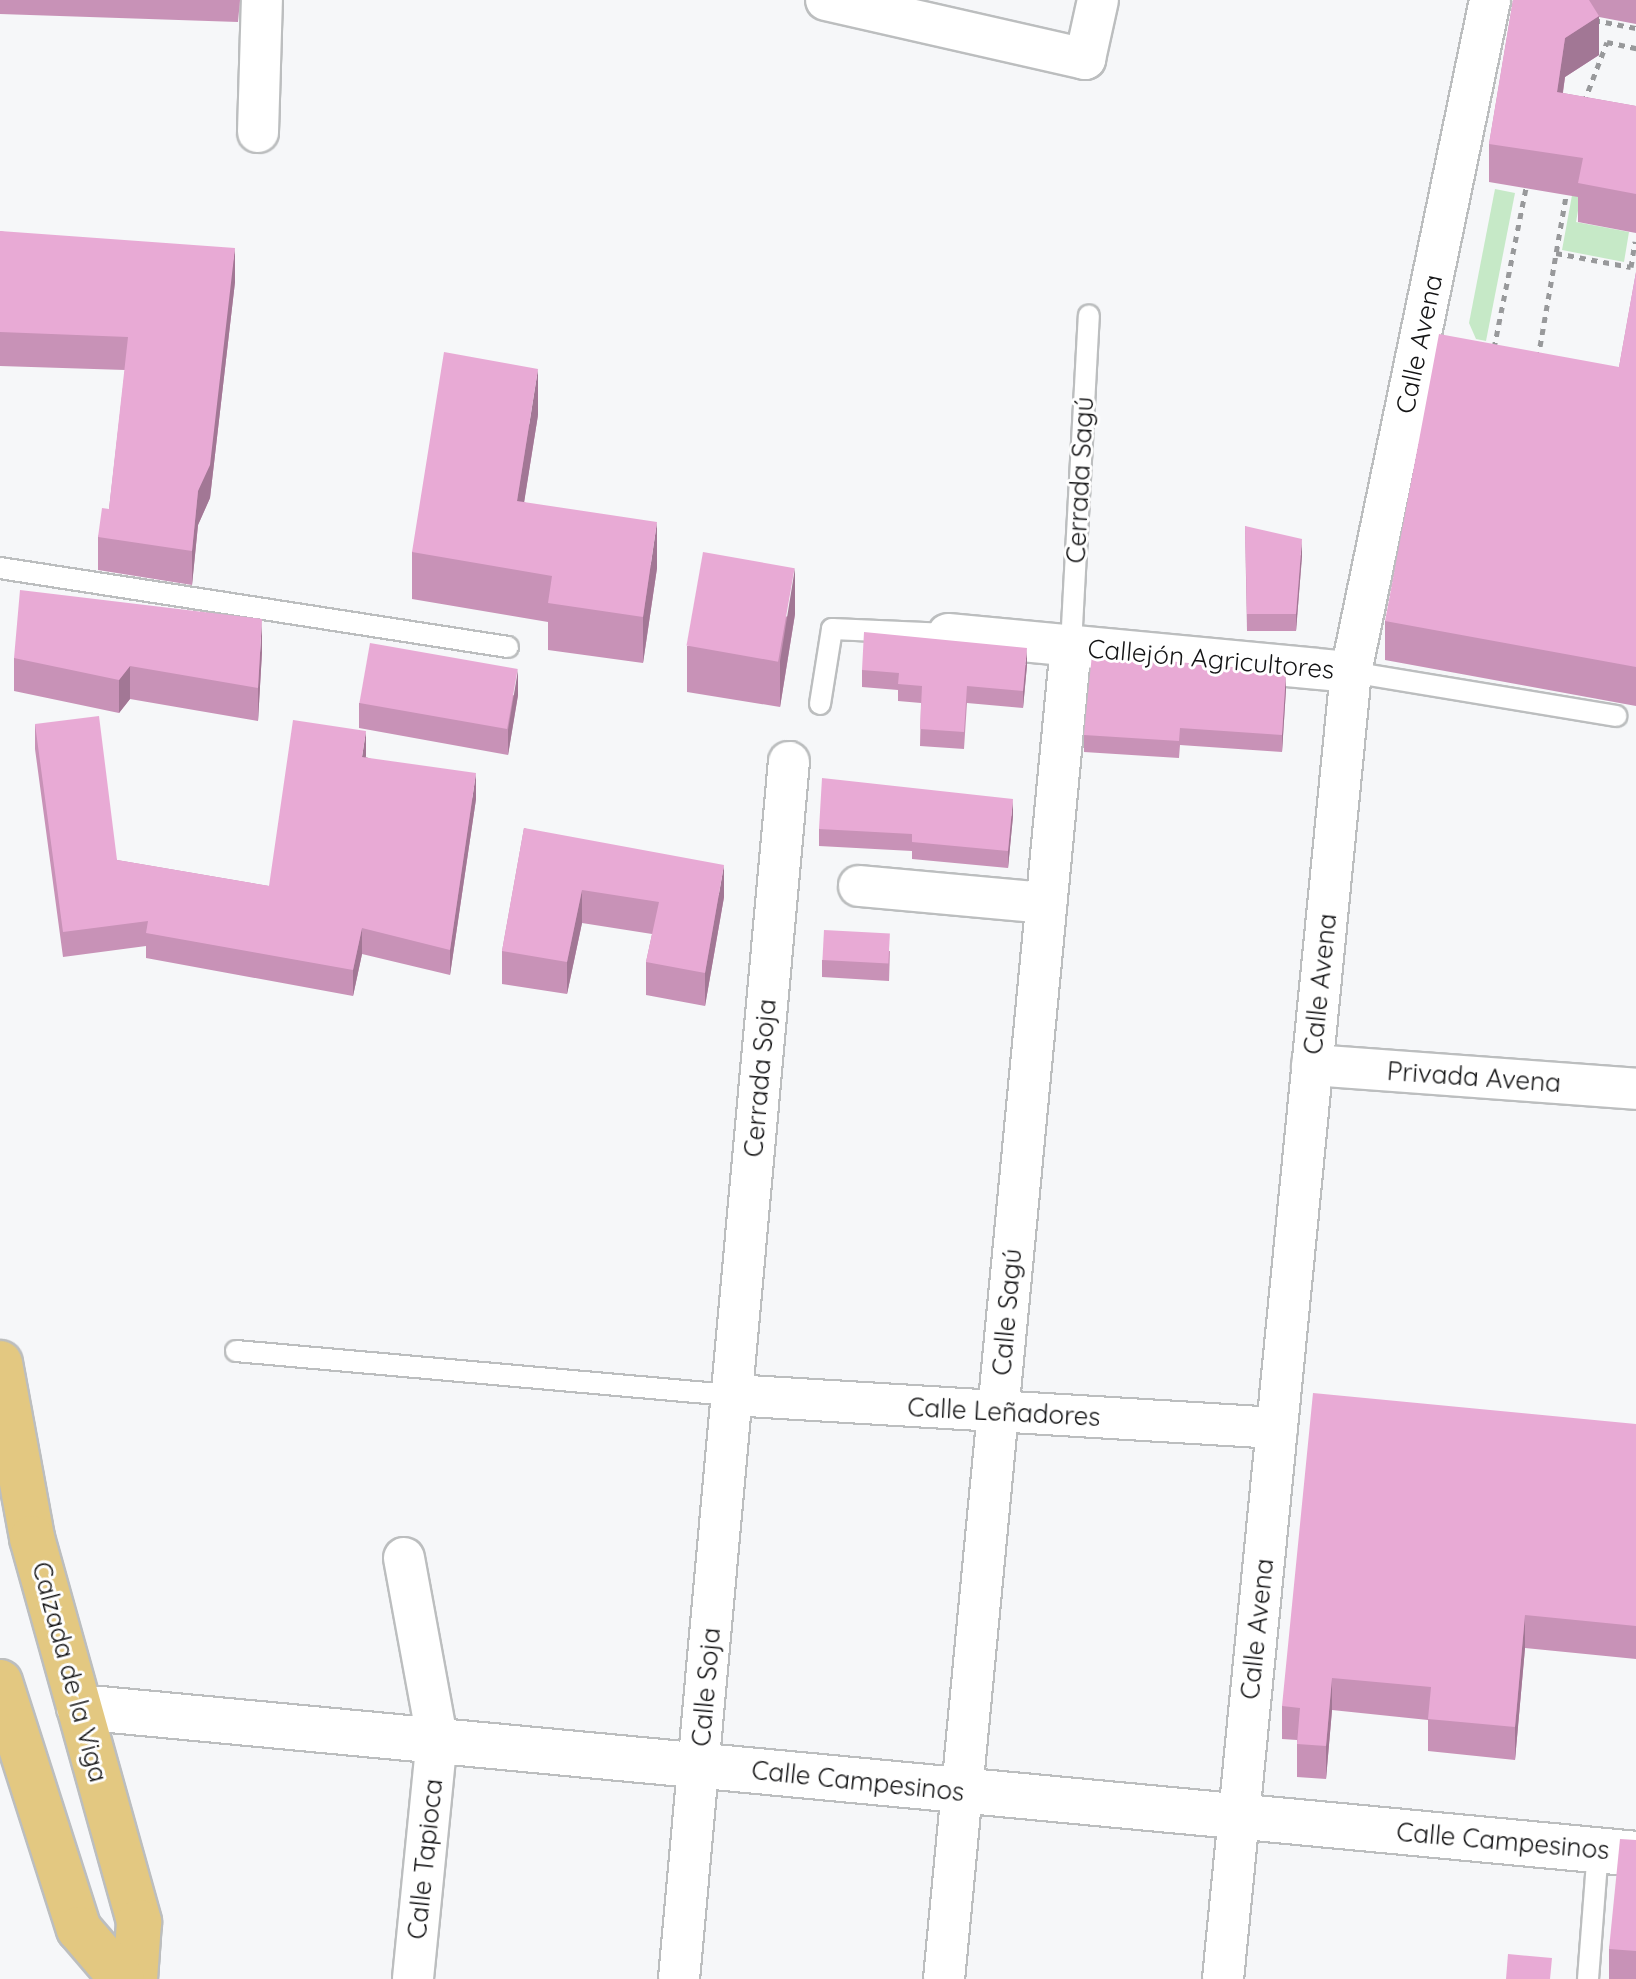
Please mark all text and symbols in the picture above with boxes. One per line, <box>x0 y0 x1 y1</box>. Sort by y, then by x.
street label: Calle Avena <box>1389 272 1449 416</box>
street label: Cerrada Sagú <box>1060 396 1100 564</box>
street label: Callejón Agricultores <box>1086 633 1336 685</box>
street label: Calle Avena <box>1297 912 1343 1056</box>
street label: Cerrada Soja <box>738 998 782 1158</box>
street label: Privada Avena <box>1386 1055 1562 1099</box>
street label: Calle Sagú <box>986 1247 1028 1377</box>
street label: Calle Leñadores <box>907 1391 1101 1433</box>
street label: Calle Avena <box>1234 1557 1280 1701</box>
street label: Calzada de la Viga <box>26 1559 114 1785</box>
street label: Calle Soja <box>685 1626 727 1748</box>
street label: Calle Campesinos <box>750 1754 966 1808</box>
street label: Calle Tapioca <box>401 1777 449 1941</box>
street label: Calle Campesinos <box>1395 1816 1611 1866</box>

